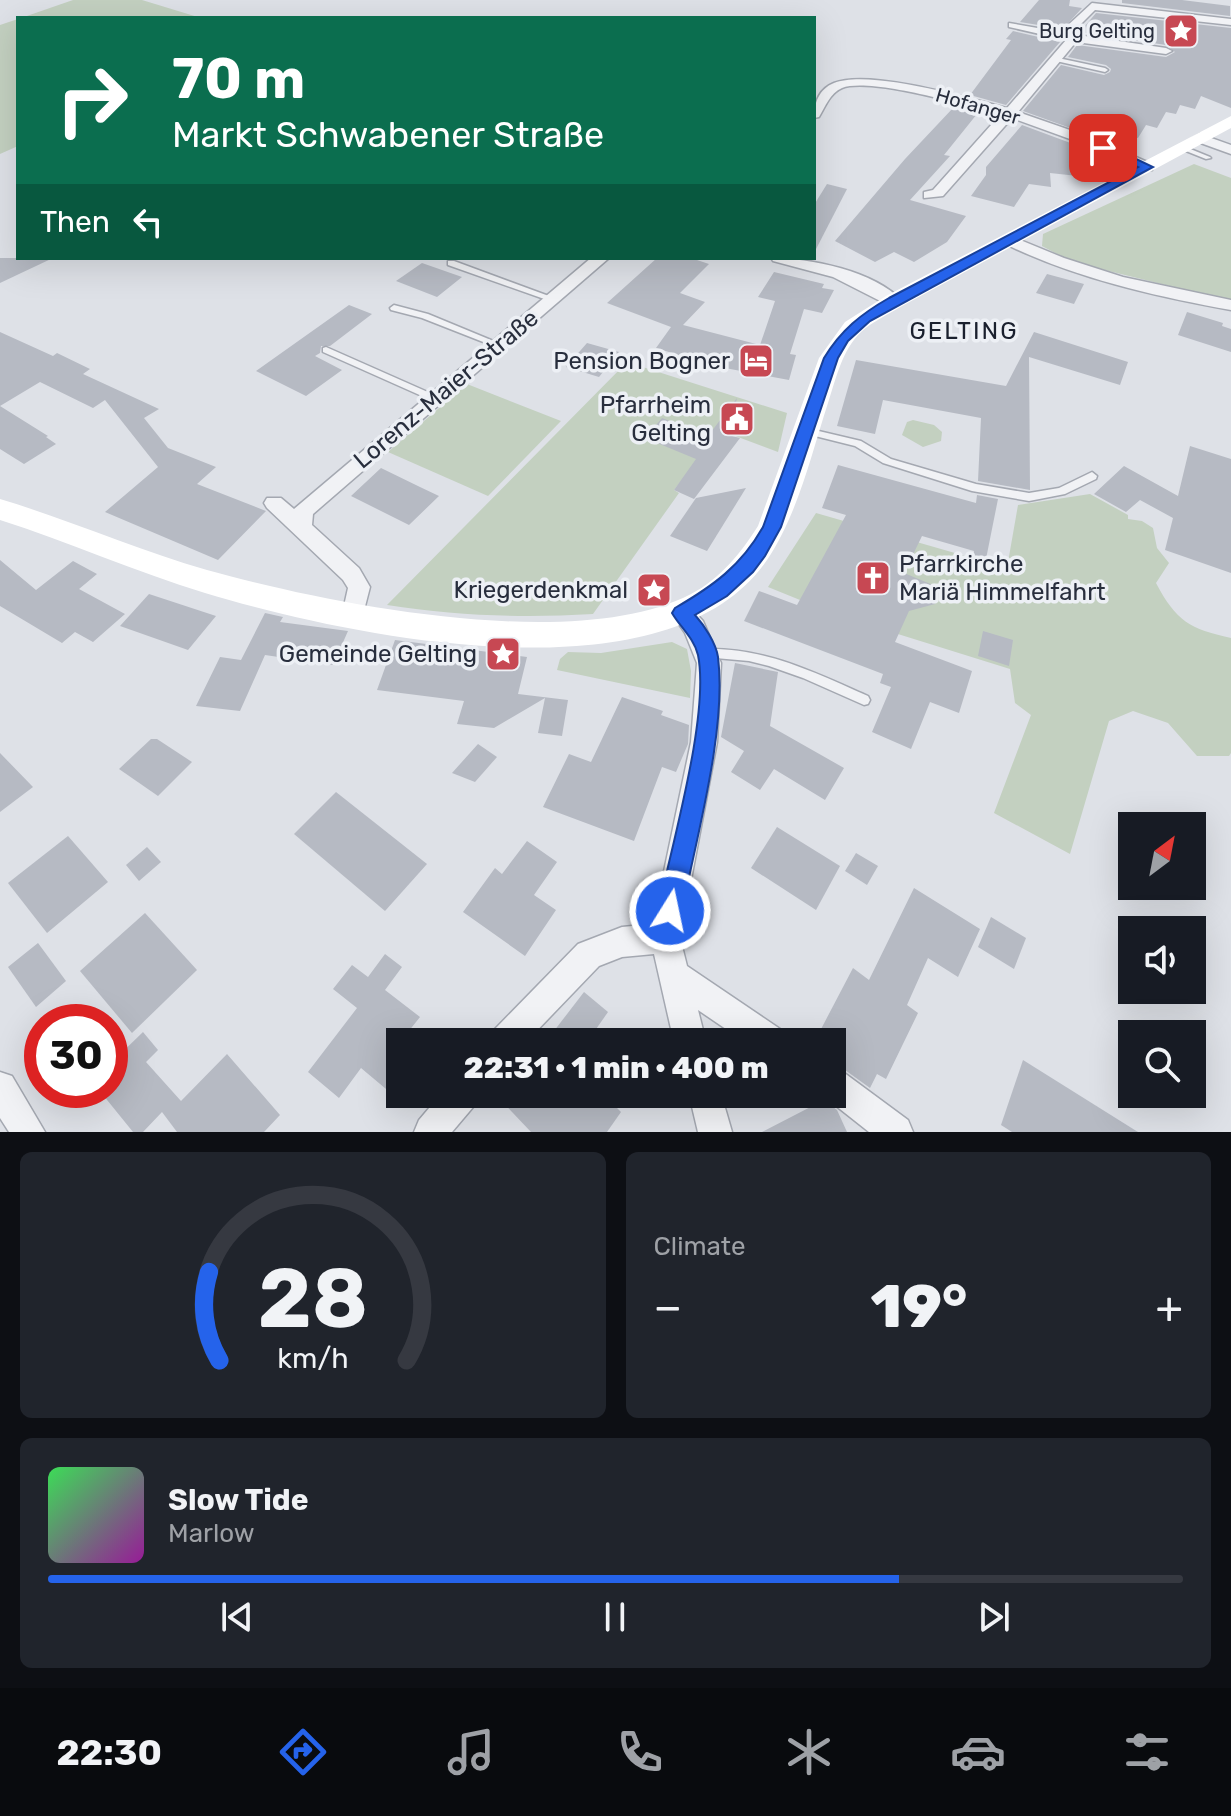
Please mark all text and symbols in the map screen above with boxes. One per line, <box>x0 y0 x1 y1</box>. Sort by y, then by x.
place icon: Burg Gelting <box>1162 12 1200 50</box>
place label: Burg Gelting <box>1039 19 1155 43</box>
text: 70 m <box>172 46 305 112</box>
icon: right <box>40 48 144 152</box>
street label: Hofanger <box>933 82 1024 130</box>
text: Markt Schwabener Straße <box>172 113 604 156</box>
pin <box>1069 114 1137 182</box>
icon: arrive <box>1081 126 1125 170</box>
icon: left <box>126 200 170 244</box>
text: Then <box>40 204 110 240</box>
street label: Lorenz-Maier-Straße <box>348 304 544 474</box>
district label: GELTING <box>909 317 1019 345</box>
hotel icon: Pension Bogner <box>737 342 775 380</box>
place label: Pension Bogner <box>553 347 730 375</box>
place label: Pfarrheim Gelting <box>600 391 711 447</box>
public building icon: Pfarrheim Gelting <box>718 400 756 438</box>
place label: Pfarrkirche Mariä Himmelfahrt <box>899 550 1106 606</box>
church icon: Pfarrkirche Mariä Himmelfahrt <box>854 559 892 597</box>
place icon: Kriegerdenkmal <box>635 571 673 609</box>
place label: Kriegerdenkmal <box>454 576 628 604</box>
place icon: Gemeinde Gelting <box>484 635 522 673</box>
place label: Gemeinde Gelting <box>279 640 477 668</box>
north arrow <box>1118 812 1206 900</box>
map controls <box>1118 812 1206 1108</box>
position arrow <box>628 869 712 953</box>
button: sound <box>1118 916 1206 1004</box>
speed limit sign: 30 <box>24 1004 128 1108</box>
button: search <box>1118 1020 1206 1108</box>
text: 22:31 · 1 min · 400 m <box>463 1050 769 1086</box>
text: Climate <box>654 1231 746 1262</box>
text: 28 <box>258 1249 368 1348</box>
text: 19° <box>871 1271 967 1342</box>
text: − <box>654 1281 682 1333</box>
text: + <box>1156 1281 1183 1333</box>
text: km/h <box>277 1341 348 1375</box>
text: Slow Tide <box>168 1482 308 1518</box>
text: Marlow <box>168 1518 255 1549</box>
icon: previous <box>215 1595 259 1639</box>
icon: pause <box>593 1595 637 1639</box>
icon: next <box>972 1595 1016 1639</box>
icon: directions <box>275 1724 331 1780</box>
icon: music <box>443 1724 499 1780</box>
icon: phone <box>612 1724 668 1780</box>
icon: climate <box>781 1724 837 1780</box>
icon: car <box>950 1724 1006 1780</box>
icon: filters <box>1119 1724 1175 1780</box>
text: 22:30 <box>56 1731 162 1774</box>

